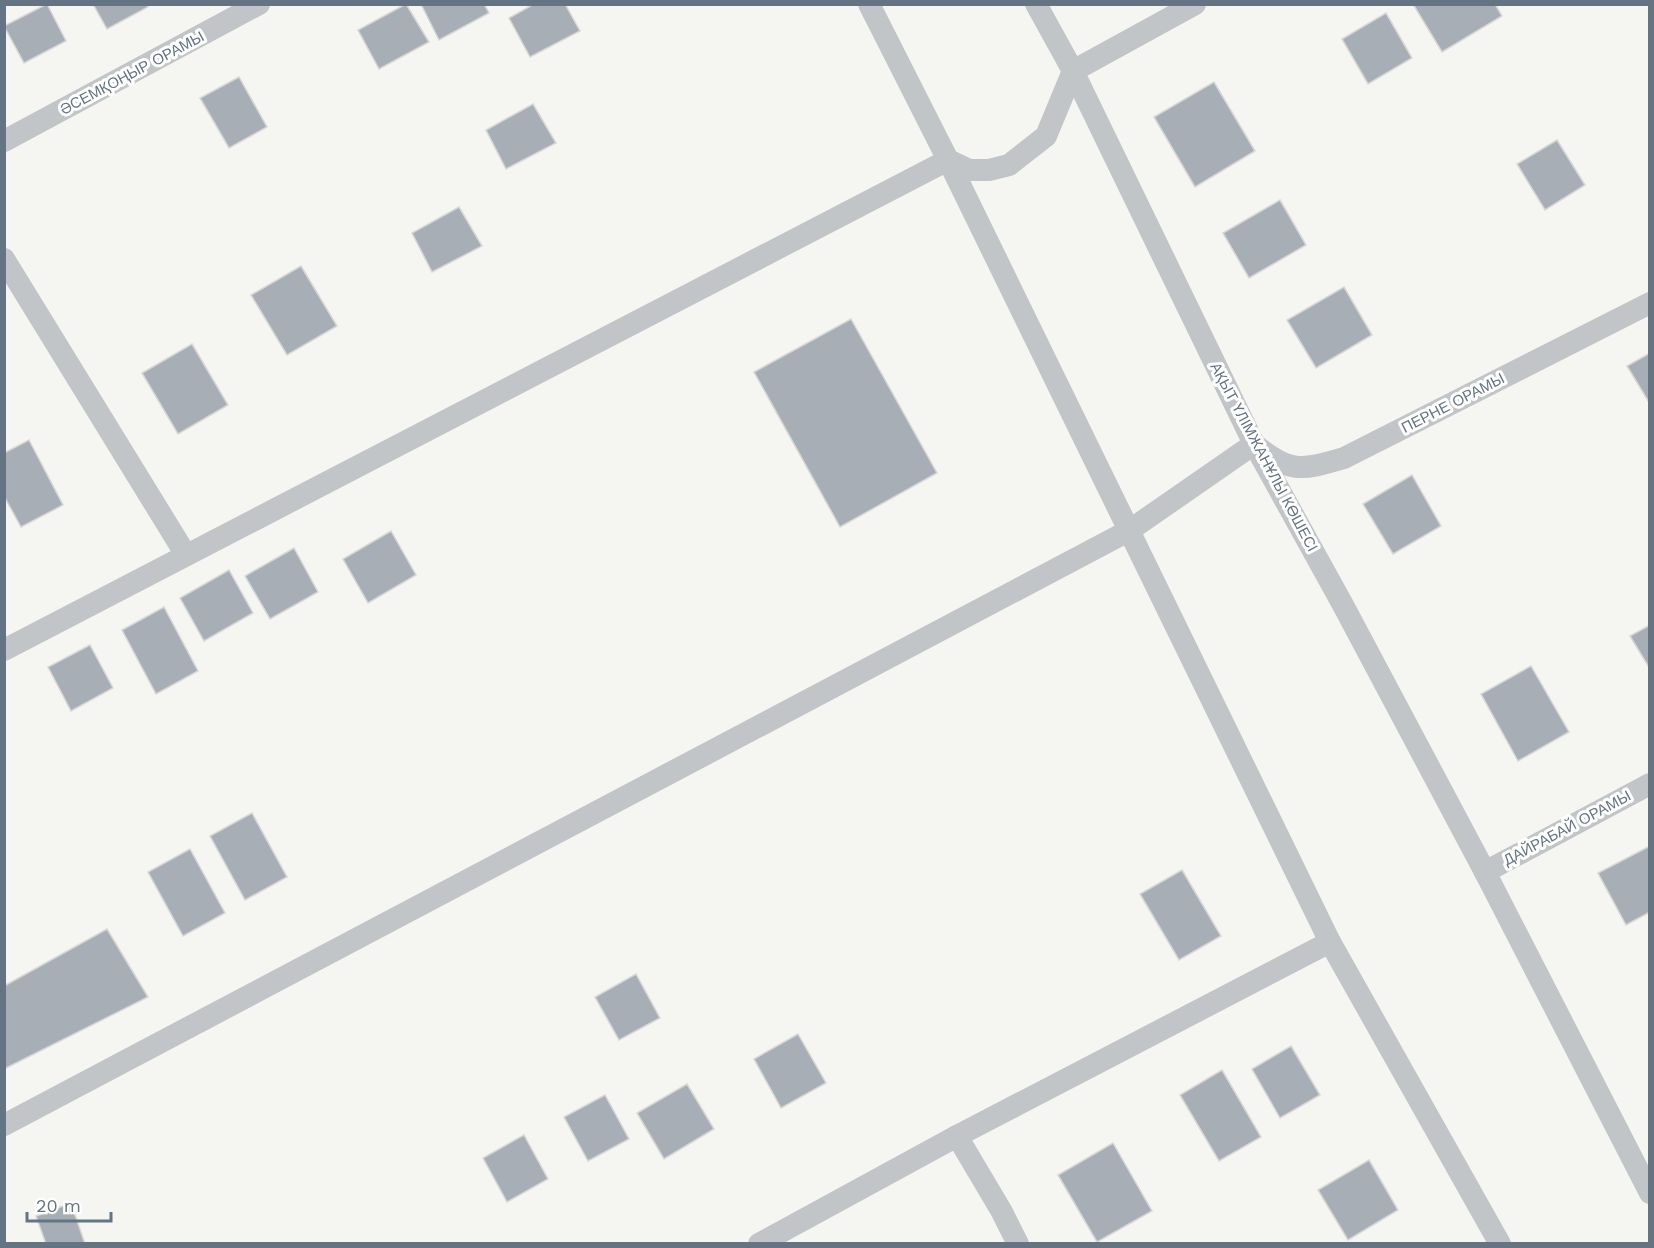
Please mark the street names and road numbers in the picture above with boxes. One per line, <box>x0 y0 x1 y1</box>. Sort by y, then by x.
street label: ӘСЕМҚОҢЫР ОРАМЫ <box>57 27 207 119</box>
street label: АҚЫТ ҮЛІМЖАНҰЛЫ КӨШЕСІ <box>1206 359 1322 555</box>
street label: ПЕРНЕ ОРАМЫ <box>1398 369 1508 437</box>
street label: ДАЙРАБАЙ ОРАМЫ <box>1500 787 1634 869</box>

